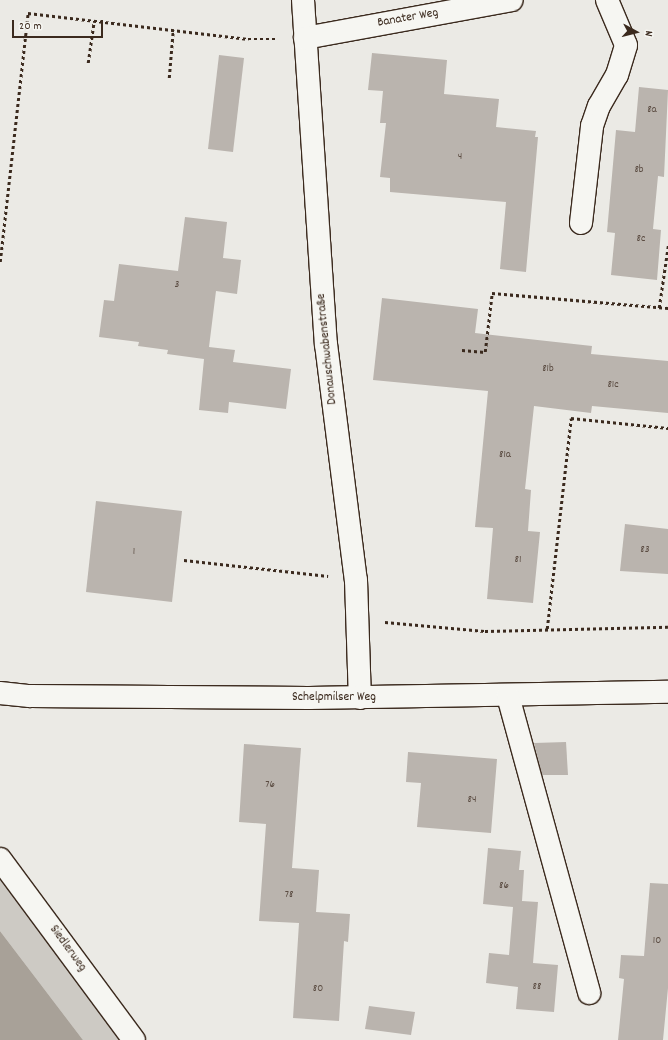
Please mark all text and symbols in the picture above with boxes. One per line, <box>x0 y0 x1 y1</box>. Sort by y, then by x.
street label: Banater Weg <box>376 6 440 32</box>
scale bar <box>14 12 105 38</box>
north arrow <box>616 12 656 52</box>
text: 20 m <box>19 18 42 35</box>
text: N <box>640 30 656 37</box>
house number: 8a <box>647 103 657 117</box>
house number: 4 <box>458 150 462 164</box>
house number: 8b <box>634 163 644 177</box>
house number: 8c <box>637 232 645 246</box>
house number: 3 <box>175 278 179 292</box>
street label: Donauschwabenstraße <box>314 293 342 405</box>
house number: 81b <box>542 362 554 376</box>
house number: 81c <box>607 378 619 392</box>
house number: 81a <box>499 448 511 462</box>
house number: 83 <box>640 543 650 557</box>
house number: 1 <box>133 545 135 559</box>
house number: 81 <box>515 553 521 567</box>
street label: Schelpmilser Weg <box>292 690 376 706</box>
house number: 76 <box>265 778 275 792</box>
house number: 84 <box>468 793 476 807</box>
house number: 86 <box>499 879 509 893</box>
house number: 78 <box>285 888 293 902</box>
street label: Siedlerweg <box>45 923 89 975</box>
house number: 10 <box>653 934 661 948</box>
house number: 88 <box>533 980 541 994</box>
house number: 80 <box>313 982 323 996</box>

